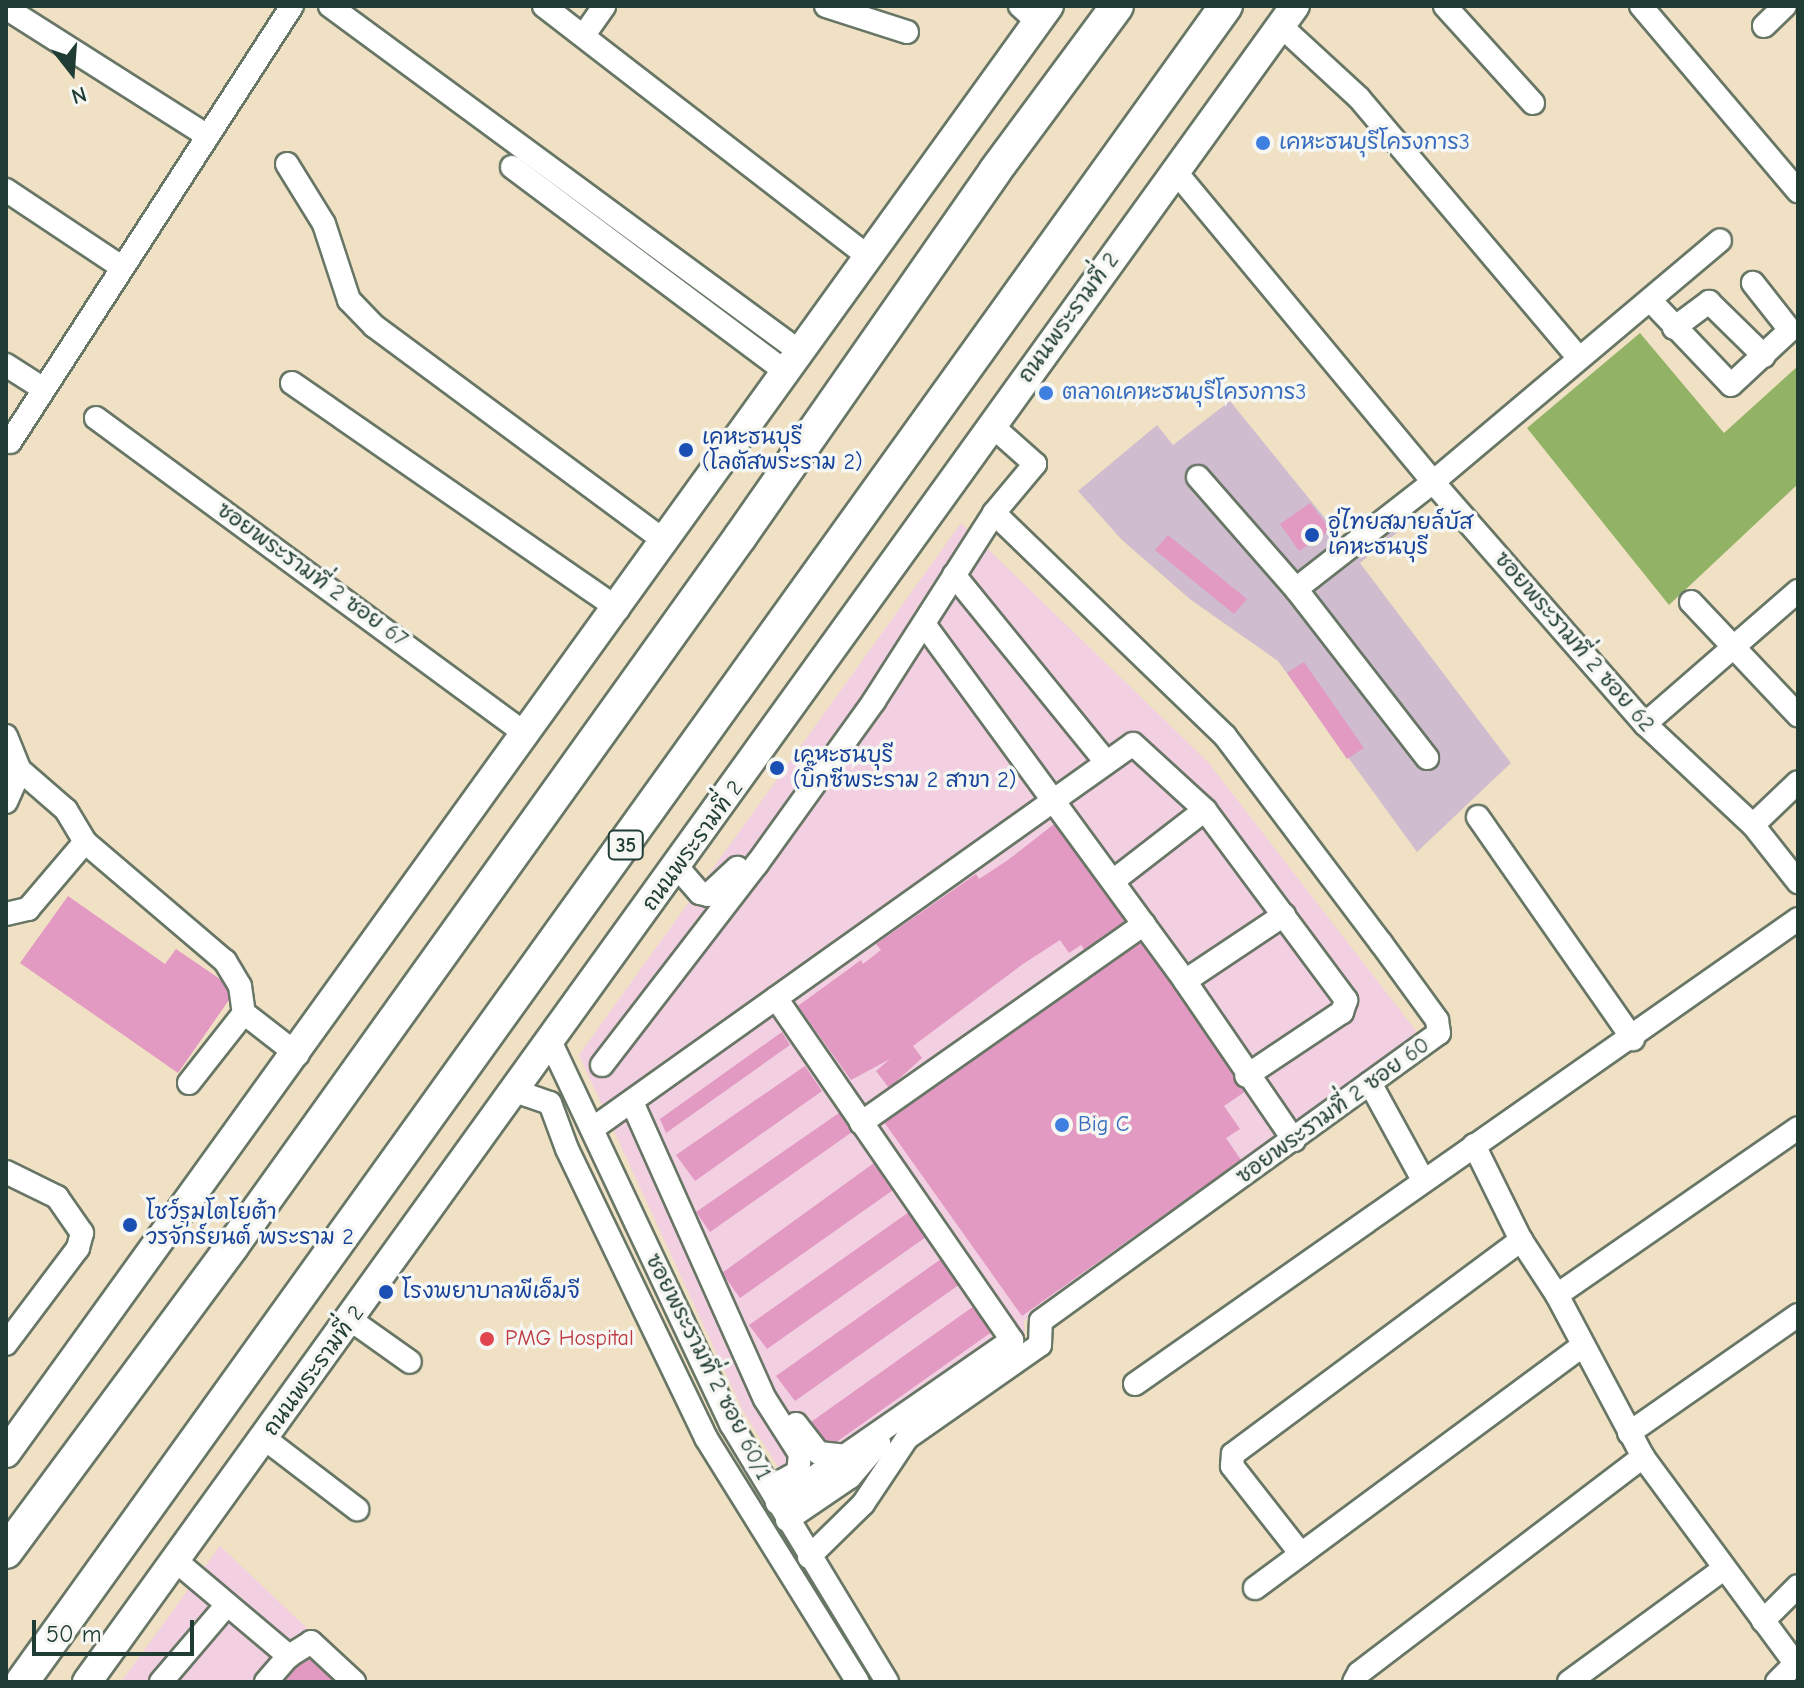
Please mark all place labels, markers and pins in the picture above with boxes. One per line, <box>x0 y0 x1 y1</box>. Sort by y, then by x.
place label: เคหะธนบุรีโครงการ3 <box>1279 130 1470 156</box>
marker: เคหะธนบุรีโครงการ3 <box>1254 134 1272 152</box>
place label: ตลาดเคหะธนบุรีโครงการ3 <box>1062 380 1306 406</box>
marker: ตลาดเคหะธนบุรีโครงการ3 <box>1037 384 1055 402</box>
place label: เคหะธนบุรี (โลตัสพระราม 2) <box>702 424 863 476</box>
marker: เคหะธนบุรี (โลตัสพระราม 2) <box>677 441 695 459</box>
place label: อู่ไทยสมายล์บัส เคหะธนบุรี <box>1328 509 1473 560</box>
marker: อู่ไทยสมายล์บัส เคหะธนบุรี <box>1303 526 1321 544</box>
place label: เคหะธนบุรี (บิ๊กซีพระราม 2 สาขา 2) <box>793 742 1016 794</box>
marker: เคหะธนบุรี (บิ๊กซีพระราม 2 สาขา 2) <box>768 759 786 777</box>
place label: Big C <box>1078 1112 1129 1138</box>
marker: Big C <box>1053 1116 1071 1134</box>
place label: โชว์รูมโตโยต้า วรจักร์ยนต์ พระราม 2 <box>146 1199 354 1250</box>
marker: โชว์รูมโตโยต้า วรจักร์ยนต์ พระราม 2 <box>121 1216 139 1234</box>
place label: โรงพยาบาลพีเอ็มจี <box>402 1279 580 1305</box>
marker: โรงพยาบาลพีเอ็มจี <box>377 1283 395 1301</box>
place label: PMG Hospital <box>505 1326 634 1352</box>
marker: PMG Hospital <box>476 1328 498 1350</box>

